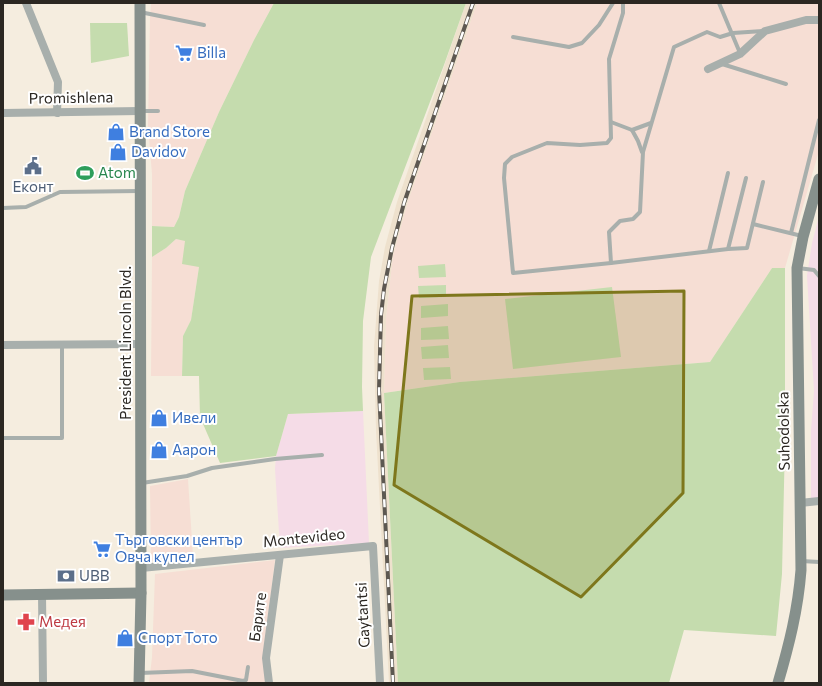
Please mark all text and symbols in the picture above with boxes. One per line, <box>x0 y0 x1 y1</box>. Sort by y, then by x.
supermarket icon: Billa <box>174 43 194 63</box>
place label: Billa <box>197 43 226 61</box>
street label: Promishlena <box>29 87 113 107</box>
shop icon: Brand Store <box>106 122 126 142</box>
place label: Brand Store <box>129 122 210 140</box>
shop icon: Davidov <box>108 142 128 162</box>
place label: Davidov <box>131 142 187 160</box>
public building icon: Еконт <box>23 156 43 176</box>
sports icon: Atom <box>75 163 95 183</box>
place label: Atom <box>98 163 136 181</box>
place label: Еконт <box>12 177 54 195</box>
street label: President Lincoln Blvd. <box>116 266 134 420</box>
street label: Suhodolska <box>773 391 793 471</box>
shop icon: Ивели <box>149 408 169 428</box>
place label: Ивели <box>172 408 216 426</box>
shop icon: Аарон <box>149 440 169 460</box>
place label: Аарон <box>172 440 216 458</box>
street label: Montevideo <box>262 524 346 550</box>
place label: Търговски център Овча купел <box>115 530 243 565</box>
supermarket icon: Търговски център Овча купел <box>92 539 112 559</box>
bank icon: UBB <box>56 566 76 586</box>
place label: UBB <box>79 566 110 584</box>
street label: Gaytantsi <box>351 582 373 648</box>
street label: Барите <box>245 591 269 643</box>
pharmacy icon: Медея <box>16 612 36 632</box>
place label: Медея <box>39 612 86 630</box>
shop icon: Спорт Тото <box>115 628 135 648</box>
place label: Спорт Тото <box>138 628 218 646</box>

